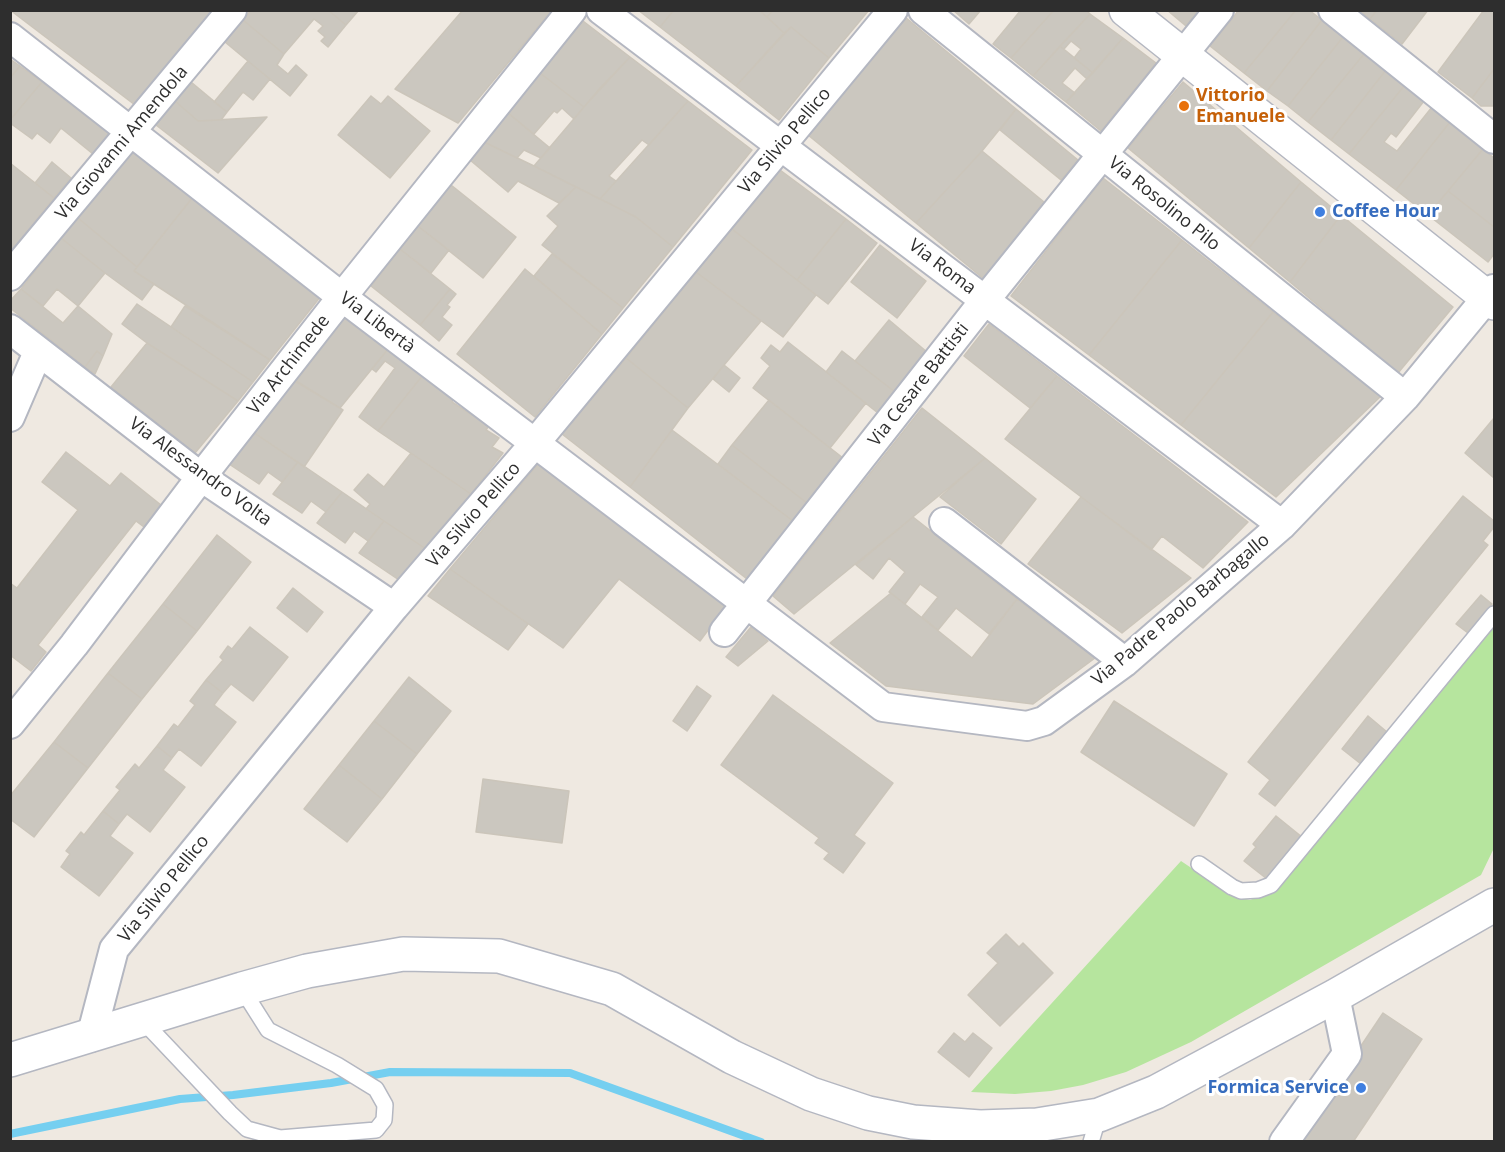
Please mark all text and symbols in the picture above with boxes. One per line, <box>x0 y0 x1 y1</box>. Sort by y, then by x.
street label: Via Giovanni Amendola <box>51 62 193 224</box>
street label: Via Silvio Pellico <box>734 84 836 198</box>
place label: Vittorio Emanuele <box>1196 85 1285 128</box>
marker: Vittorio Emanuele <box>1177 99 1191 113</box>
street label: Via Rosolino Pilo <box>1104 152 1224 256</box>
place label: Coffee Hour <box>1332 201 1439 223</box>
marker: Coffee Hour <box>1313 205 1327 219</box>
street label: Via Roma <box>904 235 980 299</box>
street label: Via Libertà <box>335 288 419 358</box>
street label: Via Archimede <box>243 311 335 419</box>
street label: Via Cesare Battisti <box>864 319 974 451</box>
street label: Via Alessandro Volta <box>125 413 275 531</box>
street label: Via Silvio Pellico <box>423 458 525 572</box>
street label: Via Padre Paolo Barbagallo <box>1088 529 1274 691</box>
street label: Via Silvio Pellico <box>114 831 214 947</box>
place label: Formica Service <box>1207 1077 1349 1099</box>
marker: Formica Service <box>1354 1081 1368 1095</box>

